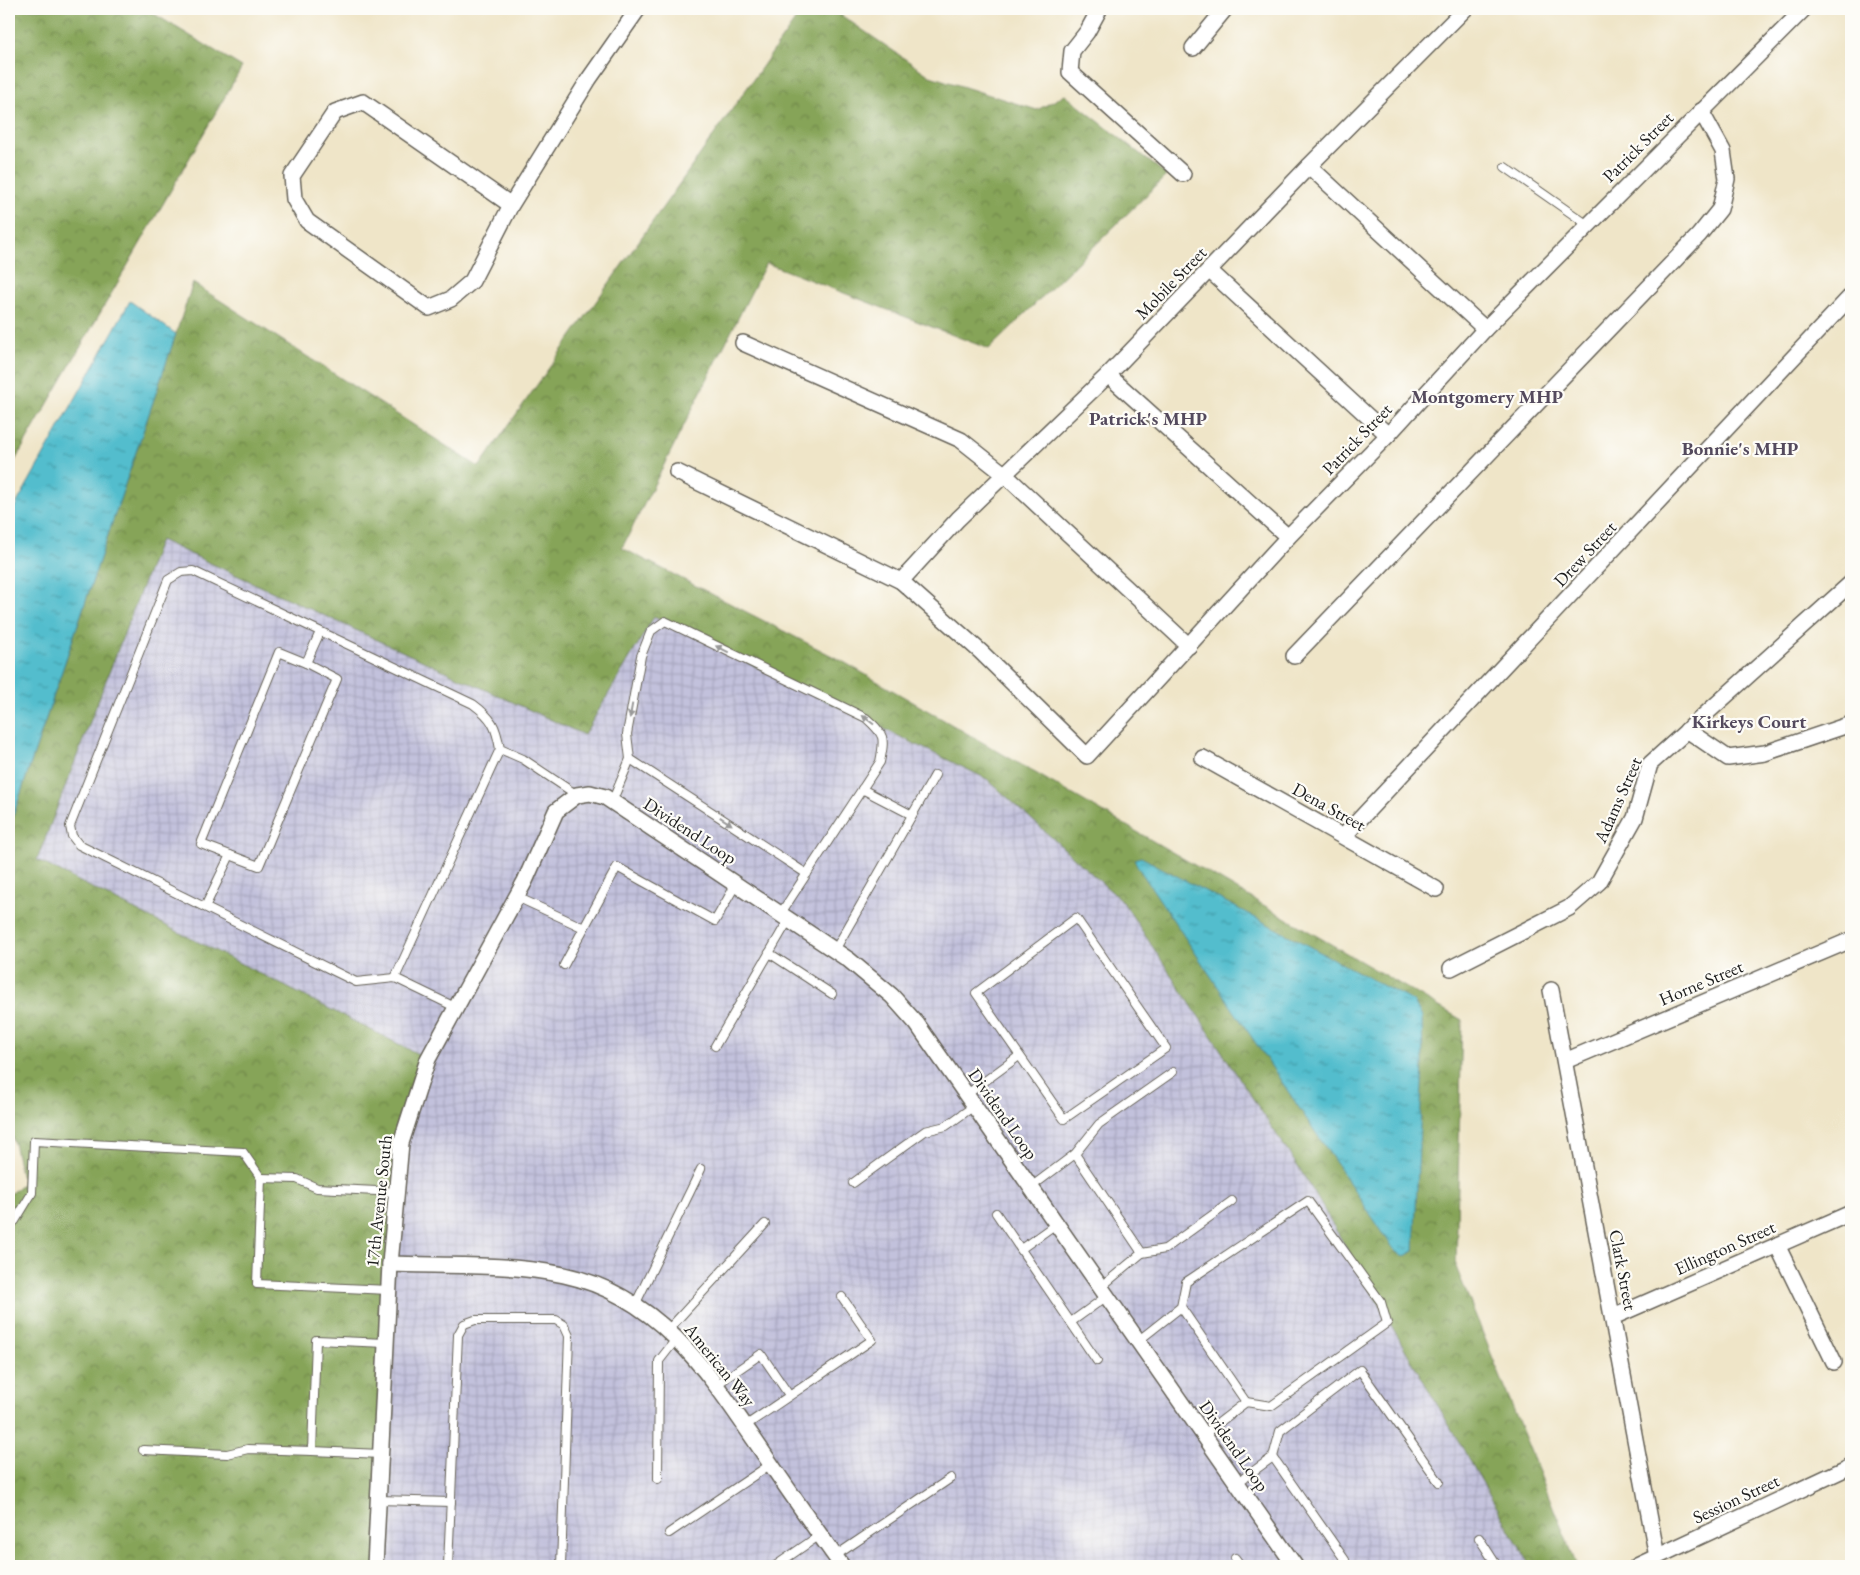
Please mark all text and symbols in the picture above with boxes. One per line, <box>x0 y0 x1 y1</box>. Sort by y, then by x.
street label: Patrick Street <box>1597 106 1678 187</box>
street label: Mobile Street <box>1130 241 1211 324</box>
district label: Montgomery MHP <box>1411 384 1563 409</box>
street label: Patrick Street <box>1317 398 1397 479</box>
district label: Patrick's MHP <box>1089 406 1207 431</box>
district label: Bonnie's MHP <box>1682 436 1799 461</box>
street label: Drew Street <box>1548 516 1621 592</box>
one-way arrow <box>715 644 729 652</box>
one-way arrow <box>627 703 635 719</box>
district label: Kirkeys Court <box>1692 709 1806 734</box>
one-way arrow <box>861 715 874 725</box>
street label: Adams Street <box>1588 753 1647 847</box>
street label: Dena Street <box>1288 777 1370 836</box>
street label: Dividend Loop <box>639 792 741 869</box>
one-way arrow <box>719 816 732 826</box>
street label: Horne Street <box>1655 954 1747 1011</box>
street label: Dividend Loop <box>964 1064 1043 1164</box>
street label: 17th Avenue South <box>360 1134 397 1268</box>
street label: Ellington Street <box>1671 1215 1779 1280</box>
street label: Clark Street <box>1604 1228 1643 1313</box>
street label: American Way <box>679 1317 761 1411</box>
street label: Dividend Loop <box>1195 1396 1274 1496</box>
street label: Session Street <box>1689 1468 1783 1529</box>

